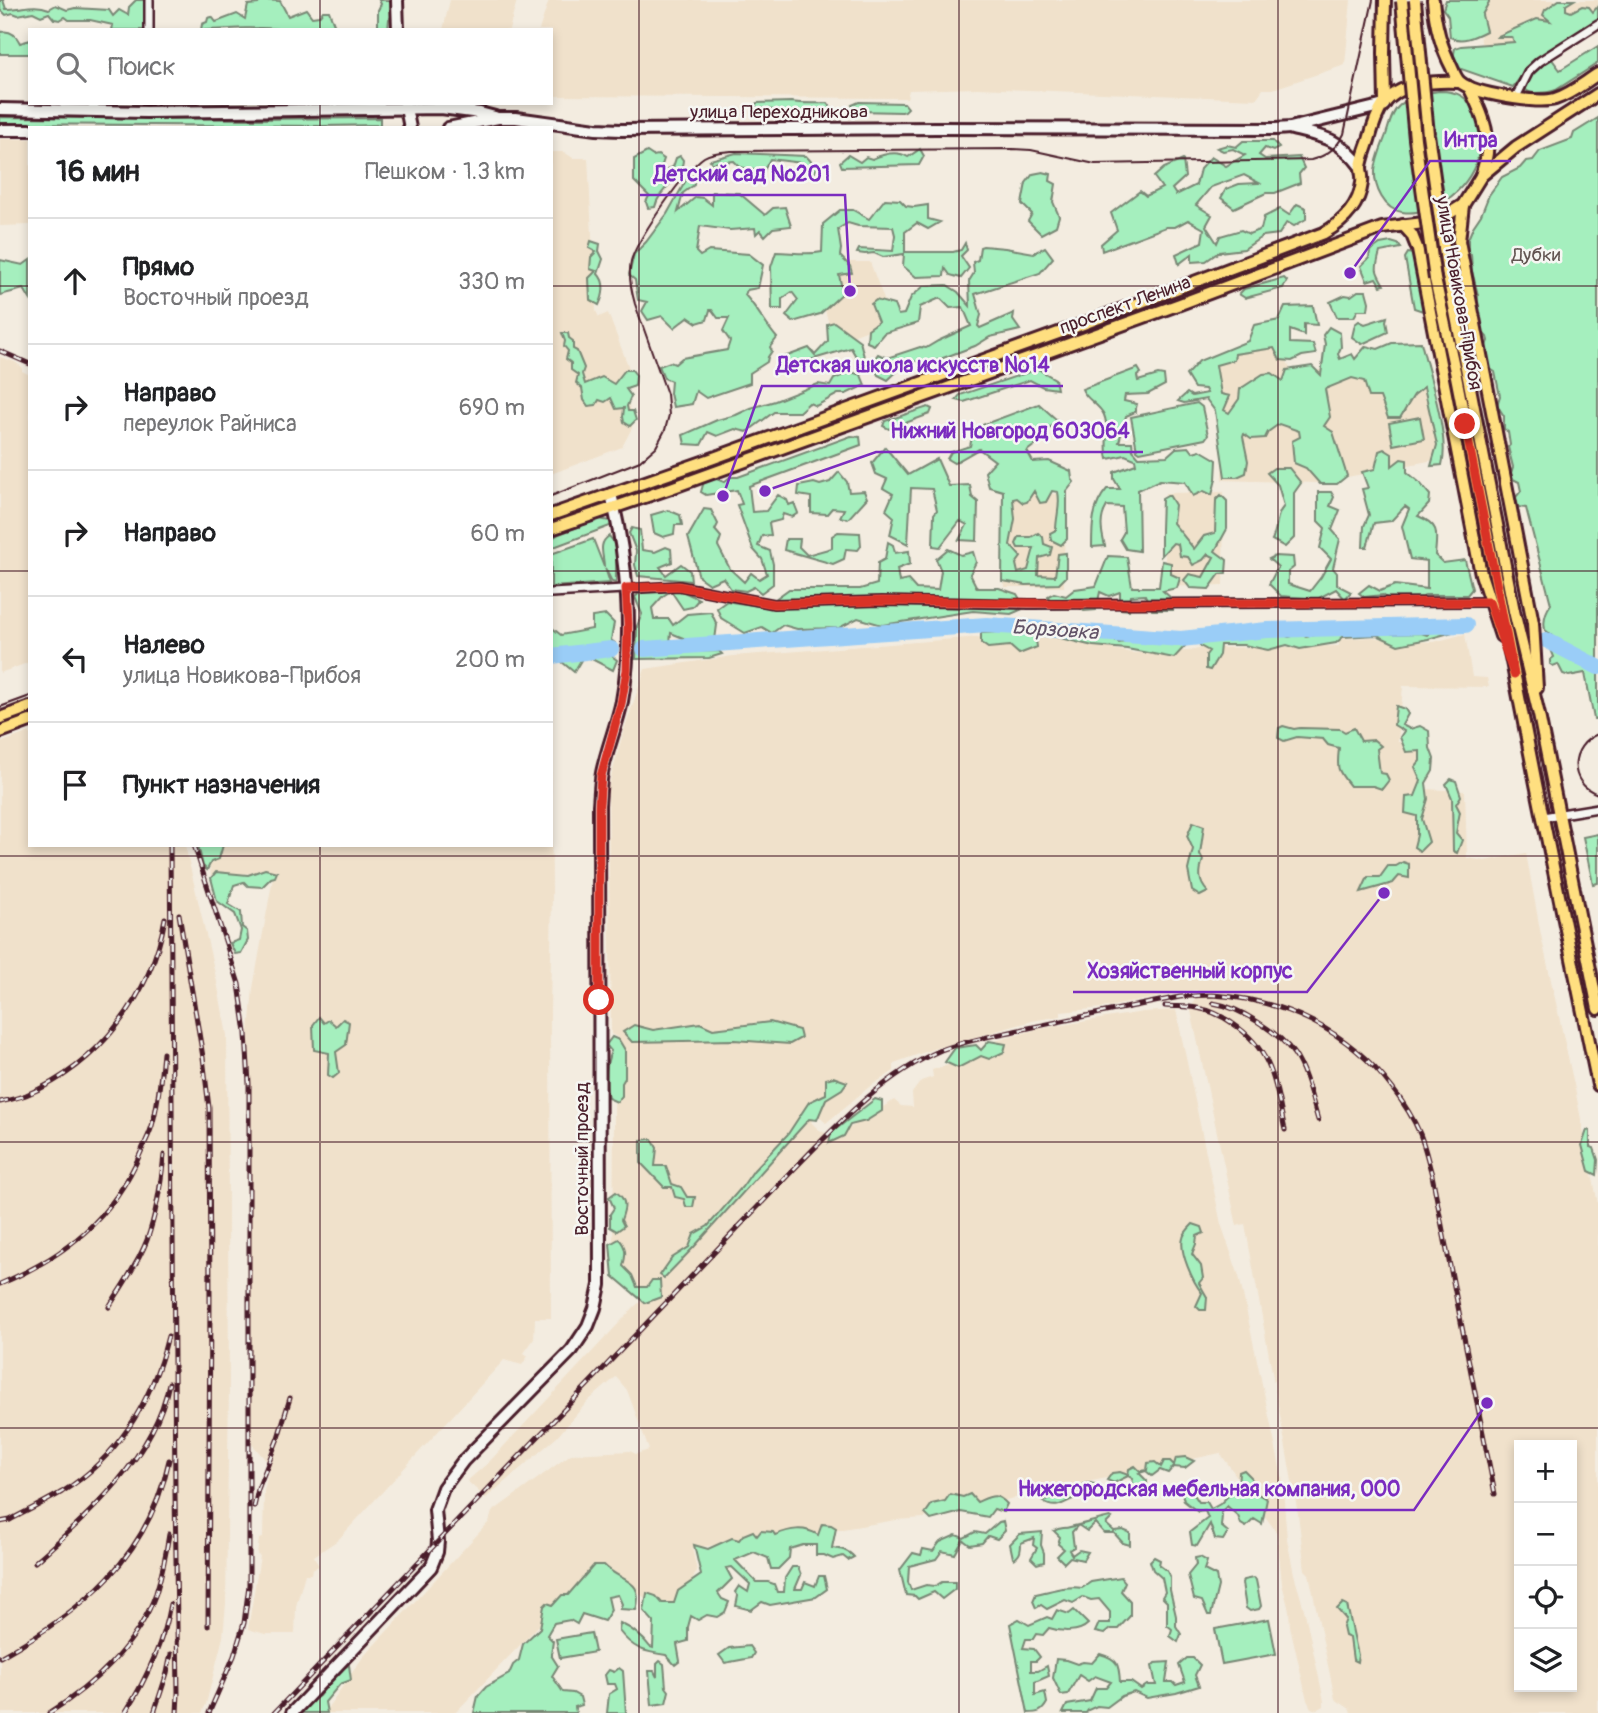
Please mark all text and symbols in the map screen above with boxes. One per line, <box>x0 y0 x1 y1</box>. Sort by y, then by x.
search box <box>28 28 553 105</box>
icon: search <box>52 48 90 86</box>
text: Поиск <box>108 51 176 83</box>
street label: улица Переходникова <box>689 100 868 124</box>
callout: Интра <box>1430 119 1511 161</box>
text: Интра <box>1444 127 1498 154</box>
text: 16 мин <box>56 153 140 190</box>
callout: Детский сад №201 <box>640 153 845 195</box>
text: Пешком · 1.3 km <box>365 157 525 186</box>
text: Детский сад №201 <box>652 161 830 188</box>
street label: улица Новикова-Прибоя <box>1430 193 1488 392</box>
park label: Дубки <box>1511 243 1561 267</box>
text: Прямо <box>123 251 194 283</box>
icon: ahead <box>56 262 94 300</box>
text: 330 m <box>458 267 525 296</box>
street label: проспект Ленина <box>1056 270 1194 340</box>
text: Восточный проезд <box>123 283 309 312</box>
callout: Детская школа искусств №14 <box>762 344 1063 386</box>
text: Детская школа искусств №14 <box>774 352 1051 379</box>
text: Направо <box>123 377 216 409</box>
icon: right <box>56 388 94 426</box>
text: 690 m <box>459 393 525 422</box>
route end <box>1449 408 1480 439</box>
text: переулок Райниса <box>123 409 297 438</box>
callout: Нижний Новгород 603064 <box>876 410 1143 452</box>
text: Нижний Новгород 603064 <box>890 418 1130 445</box>
icon: right <box>56 514 94 552</box>
text: Направо <box>123 517 216 549</box>
text: 60 m <box>470 519 525 548</box>
water label: Борзовка <box>1011 614 1100 647</box>
text: Налево <box>123 629 205 661</box>
icon: left <box>56 640 94 678</box>
text: 200 m <box>455 645 525 674</box>
text: улица Новикова-Прибоя <box>123 661 361 690</box>
icon: arrive <box>56 766 94 804</box>
text: Пункт назначения <box>123 769 320 801</box>
callout: Хозяйственный корпус <box>1073 950 1307 992</box>
text: Хозяйственный корпус <box>1087 958 1293 985</box>
route start <box>583 984 614 1015</box>
street label: Восточный проезд <box>570 1082 594 1236</box>
map controls <box>1514 1440 1577 1692</box>
button: + <box>1514 1440 1577 1503</box>
callout: Нижегородская мебельная компания, ООО <box>1004 1468 1414 1510</box>
text: Нижегородская мебельная компания, ООО <box>1018 1476 1400 1503</box>
button: − <box>1514 1503 1577 1566</box>
button: locate <box>1514 1566 1577 1629</box>
button: layers <box>1514 1629 1577 1692</box>

